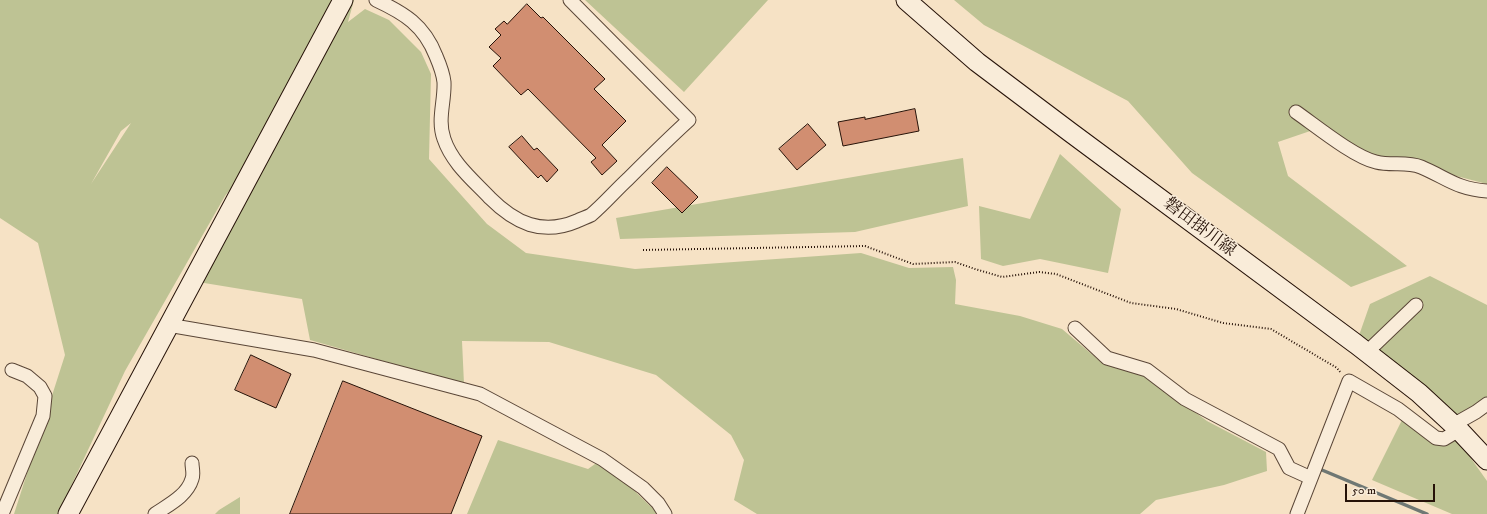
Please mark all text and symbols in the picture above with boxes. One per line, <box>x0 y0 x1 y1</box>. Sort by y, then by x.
street label: 磐田掛川線 <box>1159 194 1239 262</box>
scale bar <box>1347 476 1437 502</box>
text: 50 m <box>1352 483 1376 498</box>

